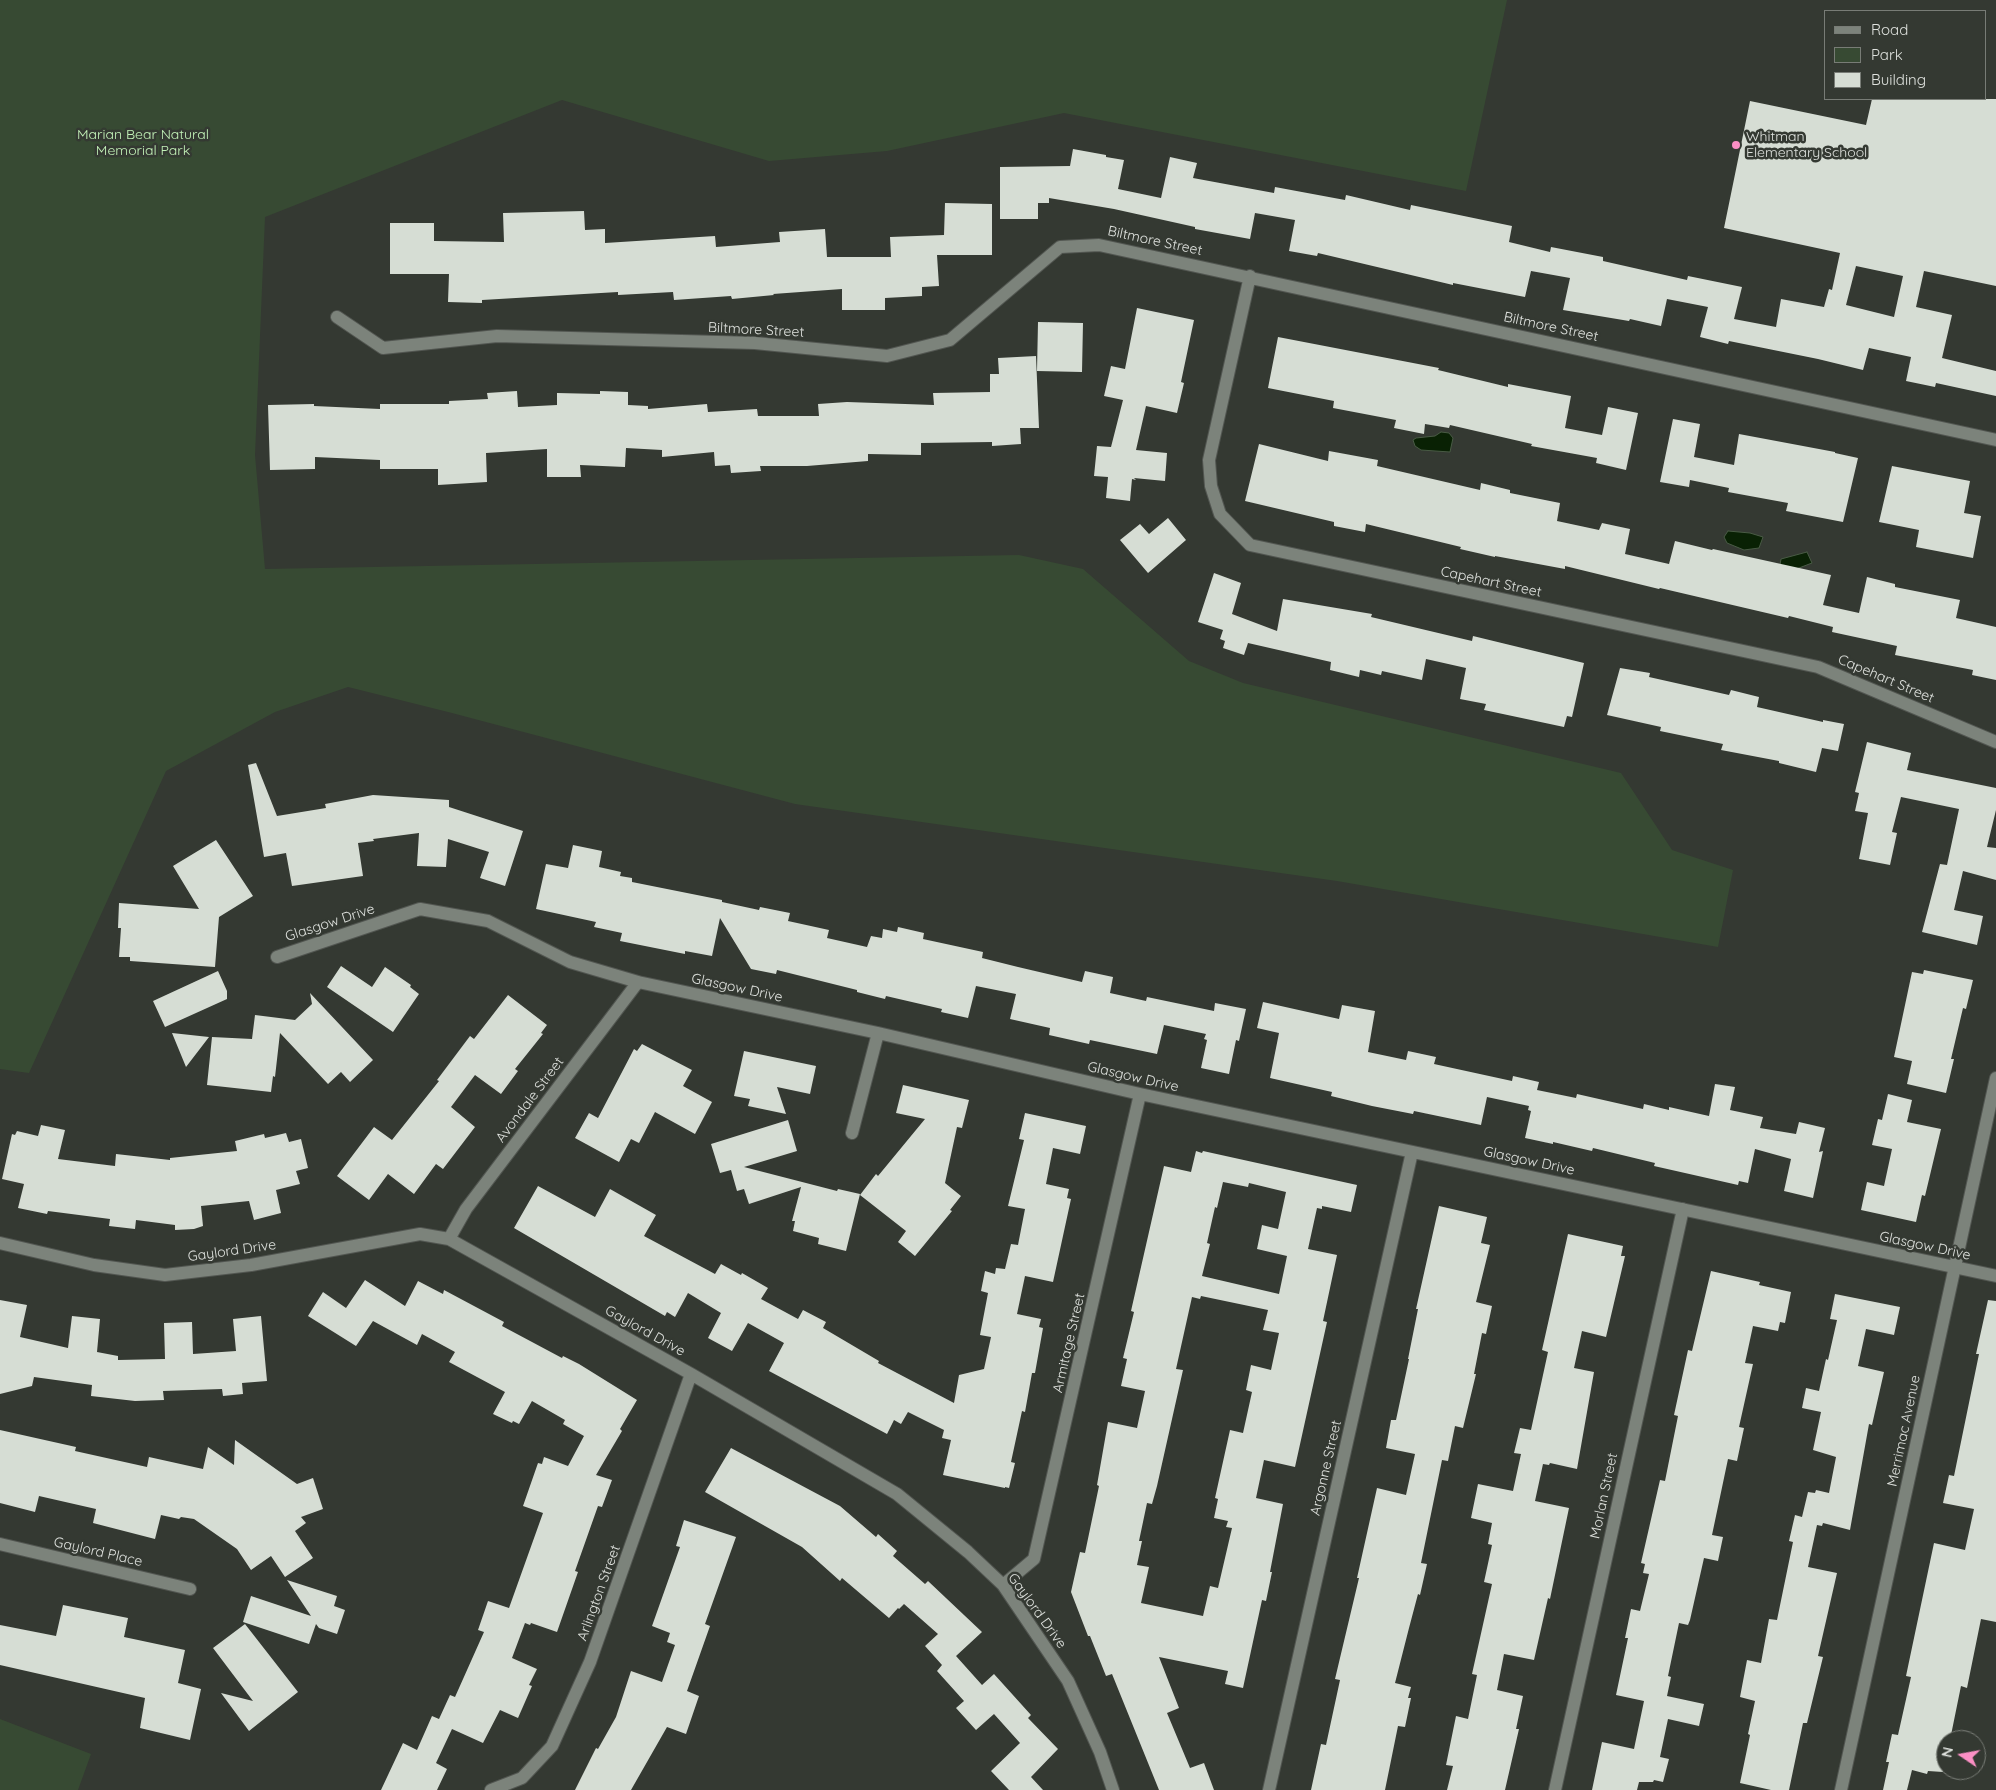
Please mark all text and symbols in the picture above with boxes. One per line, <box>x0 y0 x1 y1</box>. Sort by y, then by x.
legend <box>1824 10 1986 100</box>
text: Road <box>1871 20 1908 39</box>
text: Park <box>1871 45 1903 64</box>
text: Building <box>1871 70 1926 89</box>
park label: Marian Bear Natural Memorial Park <box>77 127 209 160</box>
place label: Whitman Elementary School <box>1746 129 1867 162</box>
marker: Whitman Elementary School <box>1730 139 1742 151</box>
street label: Biltmore Street <box>1106 223 1204 259</box>
street label: Biltmore Street <box>1502 309 1600 345</box>
street label: Biltmore Street <box>707 319 805 341</box>
street label: Capehart Street <box>1439 563 1543 601</box>
street label: Capehart Street <box>1835 651 1937 707</box>
street label: Glasgow Drive <box>283 901 377 945</box>
street label: Glasgow Drive <box>690 970 784 1006</box>
street label: Avondale Street <box>492 1054 568 1146</box>
street label: Glasgow Drive <box>1086 1058 1180 1096</box>
street label: Glasgow Drive <box>1482 1143 1576 1179</box>
street label: Glasgow Drive <box>1878 1228 1972 1264</box>
street label: Gaylord Drive <box>187 1236 277 1266</box>
street label: Armitage Street <box>1049 1291 1089 1395</box>
street label: Gaylord Drive <box>602 1302 688 1360</box>
street label: Merrimac Avenue <box>1884 1374 1924 1488</box>
street label: Argonne Street <box>1307 1419 1345 1517</box>
street label: Morlan Street <box>1587 1452 1621 1540</box>
street label: Gaylord Place <box>52 1534 144 1570</box>
street label: Arlington Street <box>574 1543 624 1643</box>
street label: Gaylord Drive <box>1004 1570 1070 1652</box>
north arrow <box>1936 1730 1986 1780</box>
text: N <box>1937 1745 1957 1759</box>

